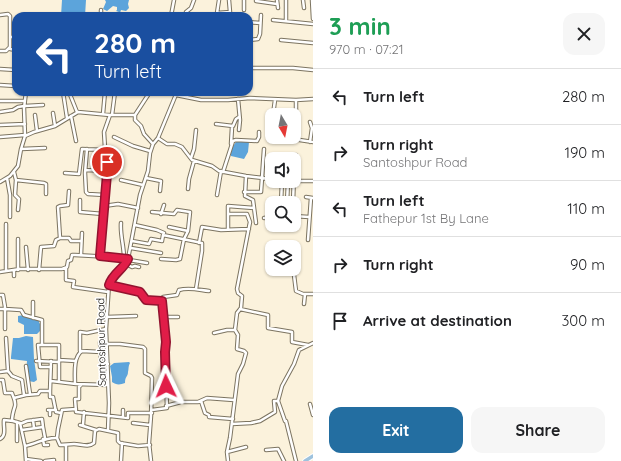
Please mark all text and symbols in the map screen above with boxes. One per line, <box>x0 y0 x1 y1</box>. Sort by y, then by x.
text: 3 min <box>329 11 391 41</box>
button: close <box>563 13 605 55</box>
text: 280 m <box>94 25 176 60</box>
icon: left <box>28 28 80 80</box>
text: 970 m · 07:21 <box>329 41 403 57</box>
text: Turn left <box>94 60 162 83</box>
icon: left <box>329 86 351 108</box>
text: Turn left <box>363 87 425 106</box>
text: 280 m <box>562 87 605 106</box>
north arrow <box>265 108 301 144</box>
map controls <box>265 108 301 276</box>
text: Turn right <box>363 135 434 154</box>
icon: right <box>329 142 351 164</box>
text: 190 m <box>564 143 605 162</box>
pin <box>90 145 124 179</box>
icon: arrive <box>96 151 118 173</box>
button: sound <box>265 152 301 188</box>
text: Santoshpur Road <box>363 154 467 170</box>
text: Turn left <box>363 191 425 210</box>
button: search <box>265 196 301 232</box>
icon: left <box>329 198 351 220</box>
text: 110 m <box>567 199 605 218</box>
text: Fathepur 1st By Lane <box>363 210 489 226</box>
button: layers <box>265 240 301 276</box>
icon: right <box>329 254 351 276</box>
text: Turn right <box>363 255 434 274</box>
text: 90 m <box>570 255 605 274</box>
street label: Santoshpur Road <box>93 298 109 386</box>
icon: arrive <box>329 310 351 332</box>
text: Arrive at destination <box>363 311 512 330</box>
text: 300 m <box>562 311 605 330</box>
position arrow <box>145 365 187 407</box>
button: Exit <box>329 407 463 453</box>
button: Share <box>471 407 605 453</box>

